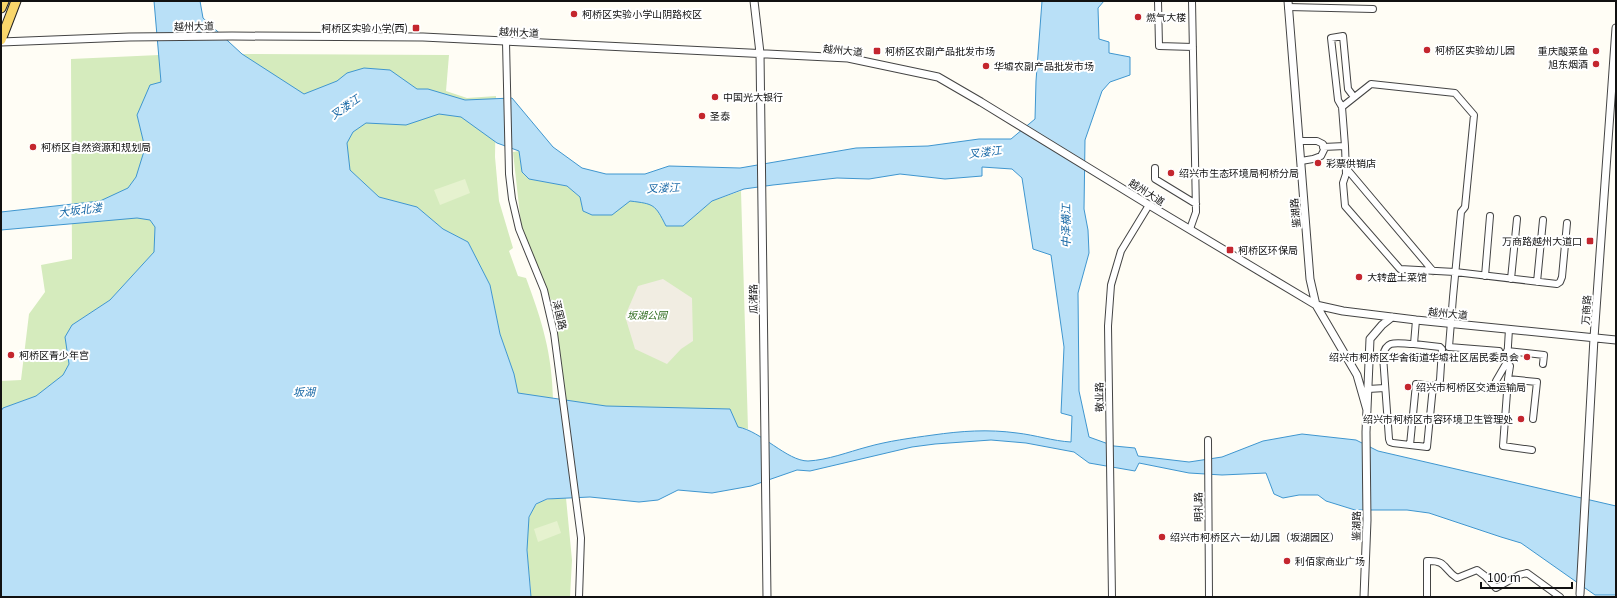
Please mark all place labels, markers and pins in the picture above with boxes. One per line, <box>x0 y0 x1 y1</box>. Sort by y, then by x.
place label: 柯桥区实验小学山阴路校区 <box>582 6 702 21</box>
marker: 柯桥区实验小学山阴路校区 <box>569 9 579 19</box>
place label: 燃气大楼 <box>1146 9 1186 24</box>
marker: 燃气大楼 <box>1133 12 1143 22</box>
place label: 柯桥区实验小学(西) <box>321 20 408 35</box>
marker: 柯桥区实验小学(西) <box>411 23 421 33</box>
place label: 柯桥区实验幼儿园 <box>1435 42 1515 57</box>
place label: 柯桥区农副产品批发市场 <box>885 43 995 58</box>
place label: 重庆酸菜鱼 <box>1538 43 1588 58</box>
marker: 柯桥区实验幼儿园 <box>1422 45 1432 55</box>
marker: 柯桥区农副产品批发市场 <box>872 46 882 56</box>
marker: 重庆酸菜鱼 <box>1591 46 1601 56</box>
place label: 旭东烟酒 <box>1548 56 1588 71</box>
place label: 华墟农副产品批发市场 <box>994 58 1094 73</box>
marker: 旭东烟酒 <box>1591 59 1601 69</box>
marker: 华墟农副产品批发市场 <box>981 61 991 71</box>
place label: 中国光大银行 <box>723 89 783 104</box>
marker: 中国光大银行 <box>710 92 720 102</box>
place label: 圣泰 <box>710 108 730 123</box>
marker: 圣泰 <box>697 111 707 121</box>
place label: 柯桥区自然资源和规划局 <box>41 139 151 154</box>
marker: 柯桥区自然资源和规划局 <box>28 142 38 152</box>
place label: 彩票供销店 <box>1326 155 1376 170</box>
marker: 彩票供销店 <box>1313 158 1323 168</box>
place label: 绍兴市生态环境局柯桥分局 <box>1179 165 1299 180</box>
marker: 绍兴市生态环境局柯桥分局 <box>1166 168 1176 178</box>
place label: 万商路越州大道口 <box>1502 233 1582 248</box>
marker: 万商路越州大道口 <box>1585 236 1595 246</box>
place label: 柯桥区环保局 <box>1238 242 1298 257</box>
marker: 柯桥区环保局 <box>1225 245 1235 255</box>
place label: 大转盘土菜馆 <box>1367 269 1427 284</box>
marker: 大转盘土菜馆 <box>1354 272 1364 282</box>
place label: 柯桥区青少年宫 <box>19 347 89 362</box>
place label: 绍兴市柯桥区华舍街道华墟社区居民委员会 <box>1329 349 1519 364</box>
marker: 柯桥区青少年宫 <box>6 350 16 360</box>
marker: 绍兴市柯桥区华舍街道华墟社区居民委员会 <box>1522 352 1532 362</box>
place label: 绍兴市柯桥区交通运输局 <box>1416 379 1526 394</box>
marker: 绍兴市柯桥区交通运输局 <box>1403 382 1413 392</box>
place label: 绍兴市柯桥区市容环境卫生管理处 <box>1363 411 1513 426</box>
marker: 绍兴市柯桥区市容环境卫生管理处 <box>1516 414 1526 424</box>
place label: 绍兴市柯桥区六一幼儿园（坂湖园区） <box>1170 529 1340 544</box>
marker: 绍兴市柯桥区六一幼儿园（坂湖园区） <box>1157 532 1167 542</box>
place label: 利佰家商业广场 <box>1295 553 1365 568</box>
marker: 利佰家商业广场 <box>1282 556 1292 566</box>

